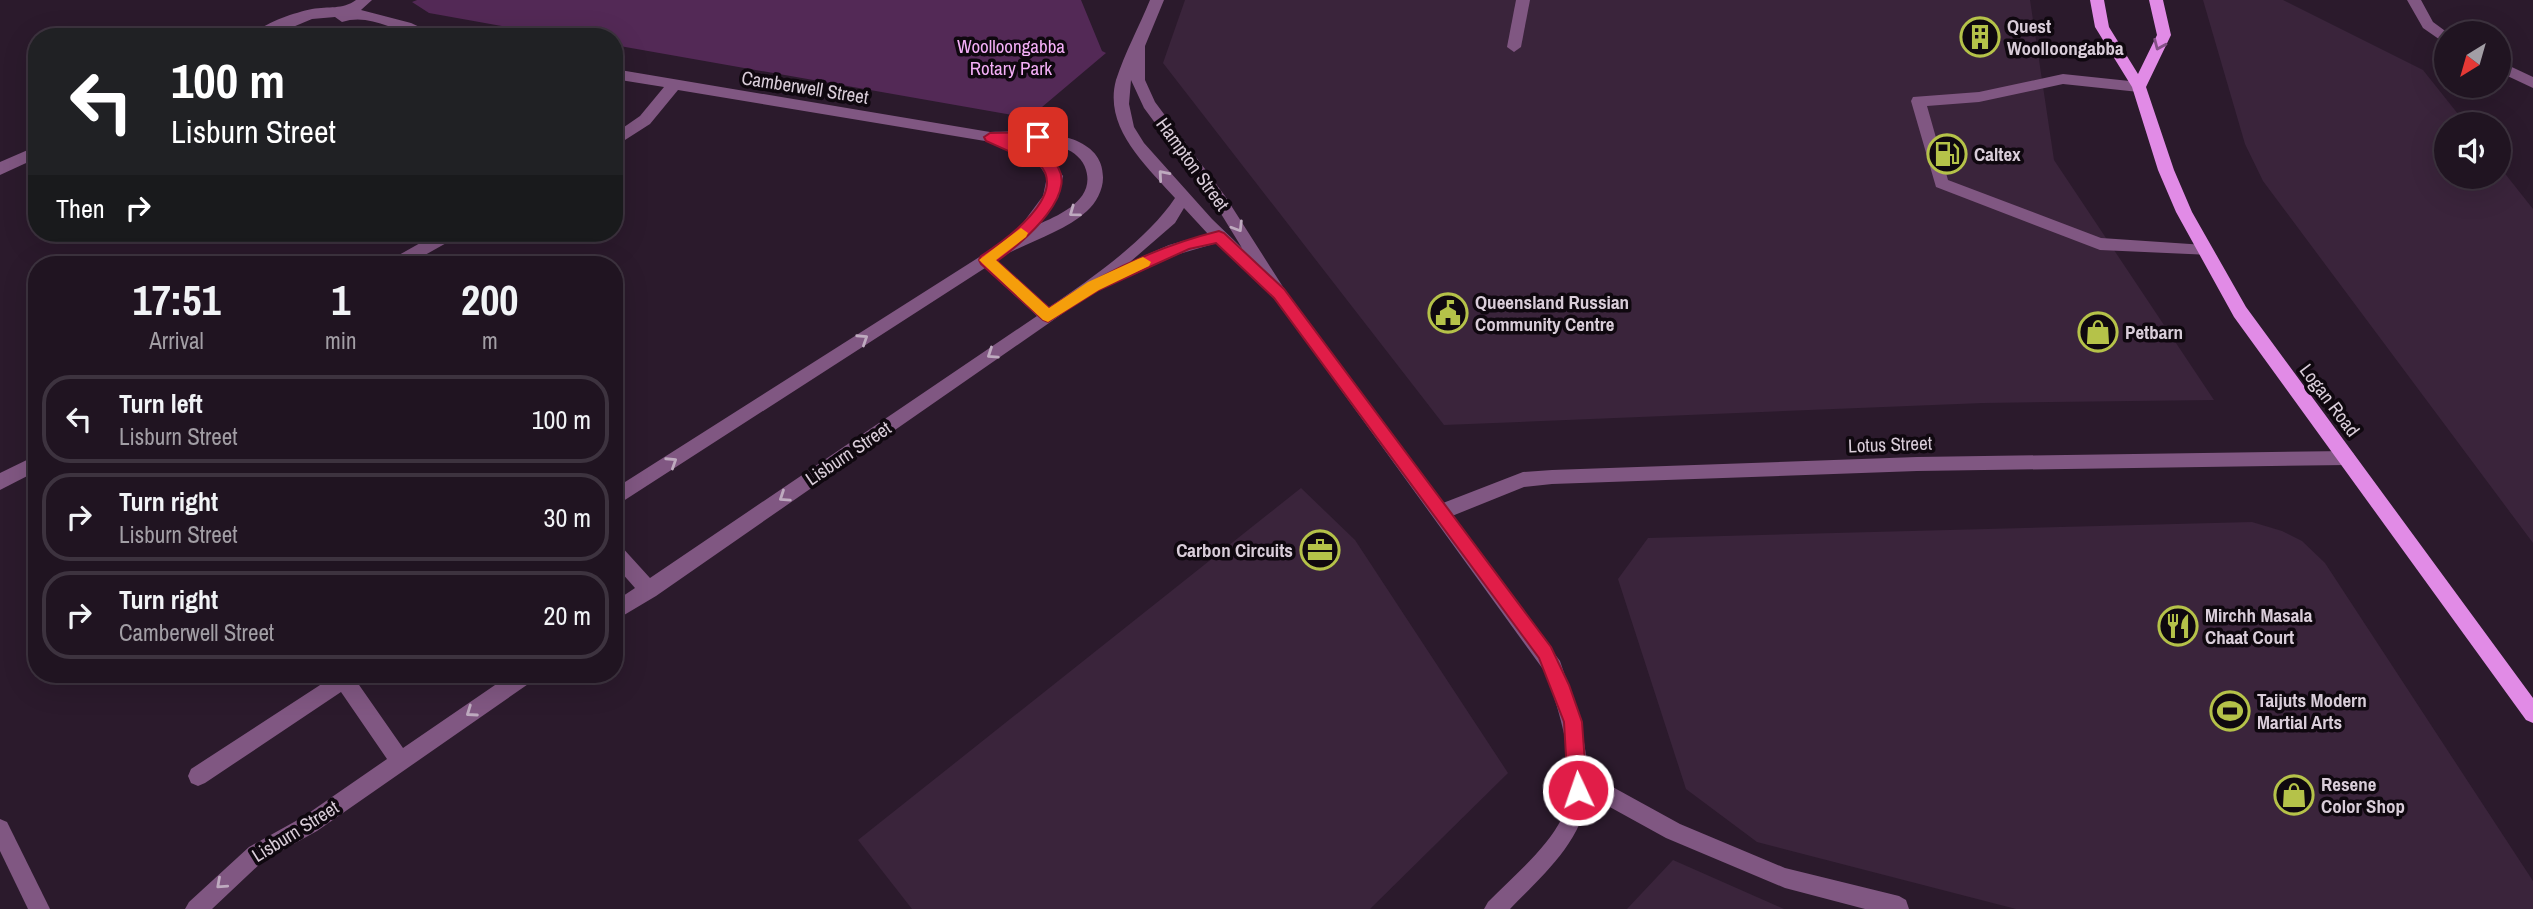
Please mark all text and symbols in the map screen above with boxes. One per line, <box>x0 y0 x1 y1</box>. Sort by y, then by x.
place label: Quest Woolloongabba <box>2007 13 2124 61</box>
building icon: Quest Woolloongabba <box>1959 16 2001 58</box>
north arrow <box>2434 21 2511 98</box>
map controls <box>2434 21 2511 189</box>
park label: Woolloongabba Rotary Park <box>957 33 1065 81</box>
one-way arrow <box>2153 37 2167 50</box>
text: 100 m <box>171 47 285 113</box>
icon: left <box>56 56 147 147</box>
street label: Camberwell Street <box>740 64 871 110</box>
pin <box>1008 107 1068 167</box>
text: Lisburn Street <box>171 110 336 153</box>
street label: Hampton Street <box>1150 112 1236 216</box>
button: sound <box>2434 112 2511 189</box>
icon: arrive <box>1019 118 1057 156</box>
fuel station icon: Caltex <box>1926 133 1968 175</box>
place label: Caltex <box>1974 141 2021 167</box>
one-way arrow <box>1159 170 1171 183</box>
icon: right <box>119 189 157 227</box>
text: Then <box>56 191 105 226</box>
one-way arrow <box>1069 203 1082 216</box>
one-way arrow <box>1229 219 1242 232</box>
text: 17:51 <box>133 272 221 328</box>
text: 1 <box>331 272 350 328</box>
text: 200 <box>461 272 519 328</box>
place label: Queensland Russian Community Centre <box>1475 289 1629 337</box>
public building icon: Queensland Russian Community Centre <box>1427 292 1469 334</box>
shop icon: Petbarn <box>2077 311 2119 353</box>
place label: Petbarn <box>2125 319 2183 345</box>
text: Arrival <box>149 325 204 356</box>
text: min <box>325 325 357 356</box>
text: m <box>482 325 498 356</box>
one-way arrow <box>855 335 868 348</box>
one-way arrow <box>987 346 1000 359</box>
street label: Logan Road <box>2294 358 2366 442</box>
text: Turn left <box>119 386 203 421</box>
icon: left <box>60 400 98 438</box>
text: 100 m <box>532 402 591 437</box>
street label: Lisburn Street <box>800 414 896 491</box>
text: Lisburn Street <box>119 421 237 452</box>
street label: Lotus Street <box>1848 430 1933 458</box>
one-way arrow <box>664 458 677 471</box>
text: Turn right <box>119 484 218 519</box>
one-way arrow <box>779 489 792 501</box>
icon: right <box>60 498 98 536</box>
text: 30 m <box>544 500 591 535</box>
text: Lisburn Street <box>119 519 237 550</box>
office icon: Carbon Circuits <box>1299 529 1341 571</box>
place label: Carbon Circuits <box>1176 537 1293 563</box>
text: Turn right <box>119 582 218 617</box>
icon: right <box>60 596 98 634</box>
text: 20 m <box>544 598 591 633</box>
place label: Mirchh Masala Chaat Court <box>2205 602 2313 650</box>
restaurant icon: Mirchh Masala Chaat Court <box>2157 605 2199 647</box>
text: Camberwell Street <box>119 617 274 648</box>
place label: Taijuts Modern Martial Arts <box>2257 687 2367 735</box>
sports icon: Taijuts Modern Martial Arts <box>2209 690 2251 732</box>
one-way arrow <box>465 704 478 717</box>
position arrow <box>1541 753 1615 827</box>
place label: Resene Color Shop <box>2321 771 2405 819</box>
shop icon: Resene Color Shop <box>2273 774 2315 816</box>
street label: Lisburn Street <box>247 794 344 868</box>
one-way arrow <box>216 876 229 888</box>

